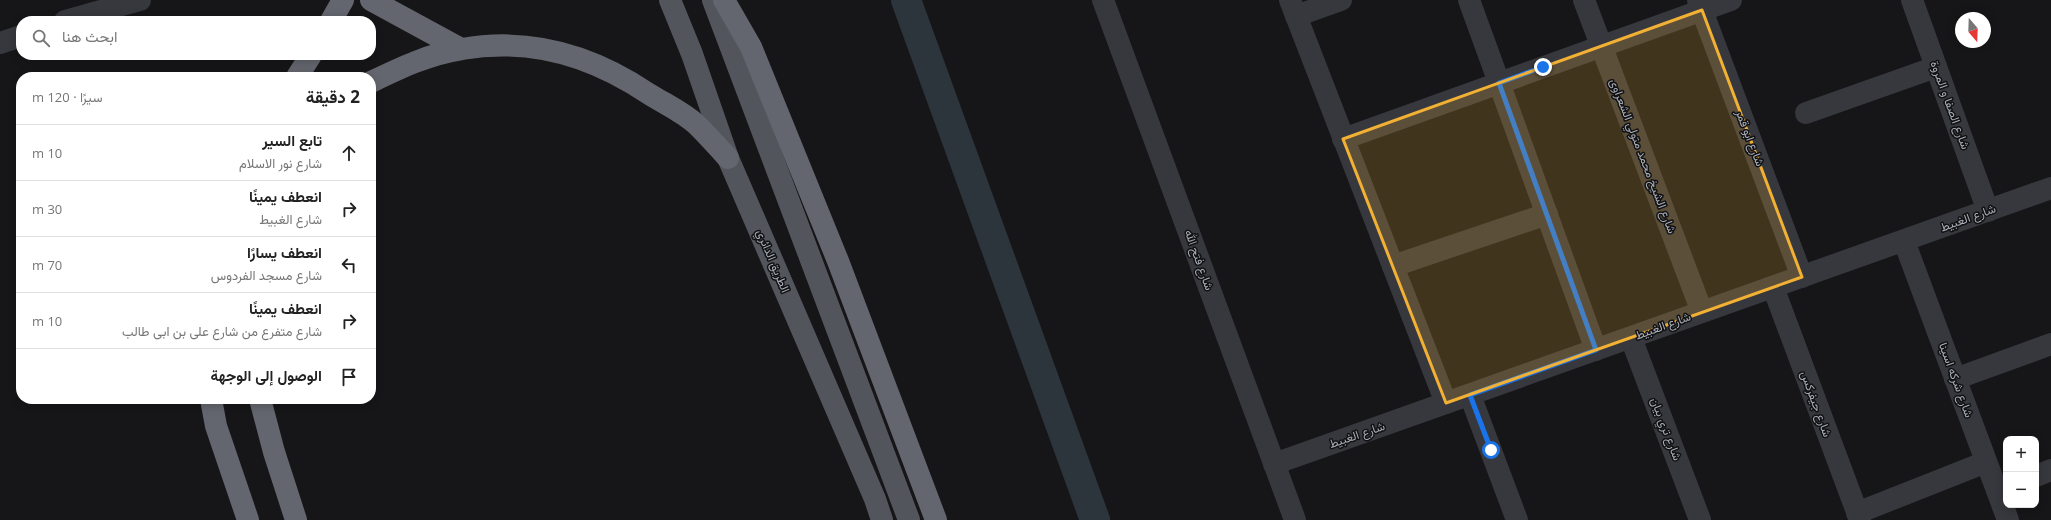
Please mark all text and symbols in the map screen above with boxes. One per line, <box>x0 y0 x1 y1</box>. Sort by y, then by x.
north arrow <box>1955 12 1991 48</box>
search box <box>16 16 376 60</box>
text: ابحث هنا <box>62 26 117 46</box>
icon: search <box>30 27 52 49</box>
route end <box>1534 58 1552 76</box>
street label: شارع الصفا و المروة <box>1926 58 1974 152</box>
street label: شارع الشيخ محمد متولي الشعراوى <box>1604 76 1681 237</box>
text: 2 دقيقة <box>306 85 360 108</box>
text: سيرًا · 120 m <box>32 88 102 106</box>
street label: شارع ابو قمر <box>1731 106 1769 169</box>
text: تابع السير <box>262 130 322 150</box>
icon: ahead <box>338 142 360 164</box>
text: 10 m <box>32 144 62 162</box>
text: شارع نور الاسلام <box>239 154 322 172</box>
text: انعطف يمينًا <box>249 186 322 206</box>
icon: right <box>338 198 360 220</box>
text: 30 m <box>32 200 62 218</box>
street label: شارع الغبيط <box>1938 200 1998 236</box>
text: شارع الغبيط <box>259 210 322 228</box>
street label: الطريق الدائري <box>751 227 794 296</box>
street label: شارع فتح الله <box>1180 227 1218 293</box>
text: انعطف يسارًا <box>247 242 322 262</box>
icon: left <box>338 254 360 276</box>
text: 70 m <box>32 256 62 274</box>
text: شارع مسجد الفردوس <box>211 266 322 284</box>
text: انعطف يمينًا <box>249 298 322 318</box>
street label: شارع الغبيط <box>1633 308 1693 344</box>
icon: right <box>338 310 360 332</box>
text: 10 m <box>32 312 62 330</box>
text: شارع متفرع من شارع على بن ابى طالب <box>122 322 322 340</box>
street label: شارع شركه اسينا <box>1934 340 1978 420</box>
text: الوصول إلى الوجهة <box>211 365 322 385</box>
icon: arrive <box>338 366 360 388</box>
street label: شارع جيفركس <box>1796 368 1836 440</box>
street label: شارع تري بيان <box>1645 395 1686 464</box>
street label: شارع الغبيط <box>1327 417 1387 453</box>
map controls <box>2003 436 2039 508</box>
button: + <box>2003 436 2039 472</box>
route start <box>1482 441 1500 459</box>
button: − <box>2003 472 2039 508</box>

